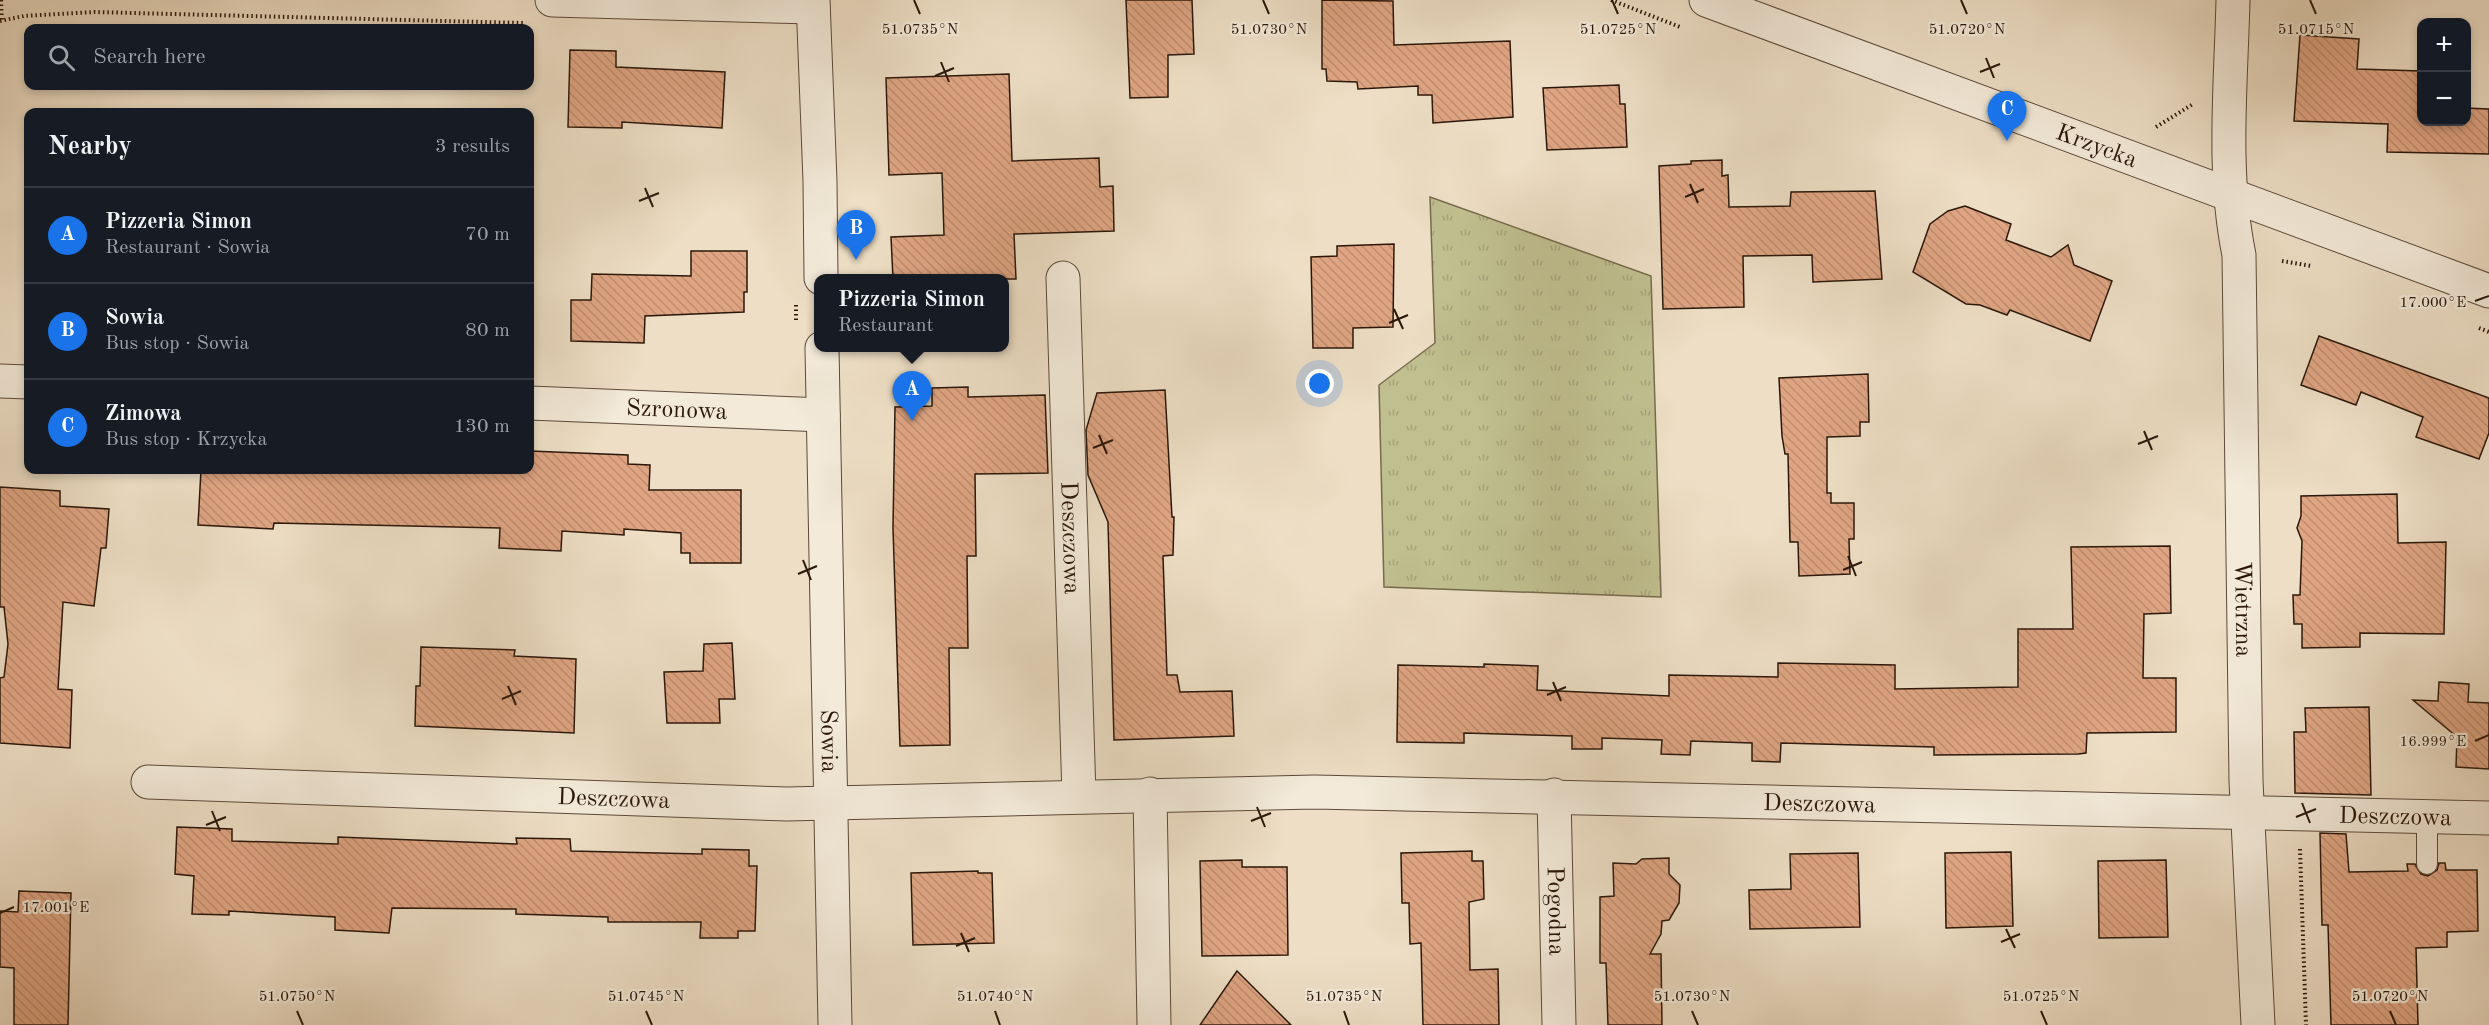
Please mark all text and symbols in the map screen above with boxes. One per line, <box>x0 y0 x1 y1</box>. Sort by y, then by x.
map controls <box>2417 18 2471 126</box>
button: + <box>2417 18 2471 72</box>
text: 51.0735°N <box>882 23 959 38</box>
text: 51.0730°N <box>1231 23 1308 38</box>
text: 51.0725°N <box>1580 23 1657 38</box>
text: 51.0720°N <box>1929 23 2006 38</box>
text: 51.0715°N <box>2278 23 2355 38</box>
search box <box>24 24 534 90</box>
icon: search <box>45 41 78 74</box>
text: Search here <box>93 46 206 68</box>
button: − <box>2417 72 2471 126</box>
pin: C <box>1988 92 2026 141</box>
street label: Krzycka <box>2052 121 2140 173</box>
text: Nearby <box>48 134 132 160</box>
text: 3 results <box>435 137 510 157</box>
pin: B <box>836 210 876 260</box>
text: Pizzeria Simon <box>105 211 252 233</box>
text: A <box>60 225 75 245</box>
text: 70 m <box>465 225 510 245</box>
text: Restaurant · Sowia <box>105 238 270 258</box>
popup <box>814 274 1009 352</box>
text: Pizzeria Simon <box>838 289 985 311</box>
text: 17.000°E <box>2400 296 2466 311</box>
text: Sowia <box>105 307 164 329</box>
text: Restaurant <box>838 316 934 336</box>
text: B <box>60 321 75 341</box>
text: 80 m <box>465 321 510 341</box>
text: Bus stop · Sowia <box>105 334 249 354</box>
your location <box>1305 369 1334 398</box>
pin: A <box>892 372 932 421</box>
street label: Szronowa <box>626 397 728 425</box>
text: Zimowa <box>105 403 182 425</box>
text: C <box>61 417 74 437</box>
text: 130 m <box>454 417 510 437</box>
text: Bus stop · Krzycka <box>105 430 267 450</box>
street label: Deszczowa <box>1055 481 1083 595</box>
street label: Wietrzna <box>2229 561 2254 657</box>
street label: Sowia <box>815 709 840 773</box>
text: 16.999°E <box>2400 735 2466 750</box>
street label: Deszczowa <box>557 786 671 814</box>
street label: Deszczowa <box>1763 792 1876 818</box>
street label: Deszczowa <box>2338 805 2452 831</box>
street label: Pogodna <box>1542 866 1567 956</box>
text: 17.001°E <box>23 901 89 916</box>
text: 51.0750°N <box>259 990 336 1005</box>
text: 51.0745°N <box>608 990 685 1005</box>
text: 51.0740°N <box>957 990 1034 1005</box>
text: 51.0735°N <box>1306 990 1383 1005</box>
text: 51.0730°N <box>1654 990 1731 1005</box>
text: 51.0725°N <box>2003 990 2080 1005</box>
text: 51.0720°N <box>2352 990 2429 1005</box>

